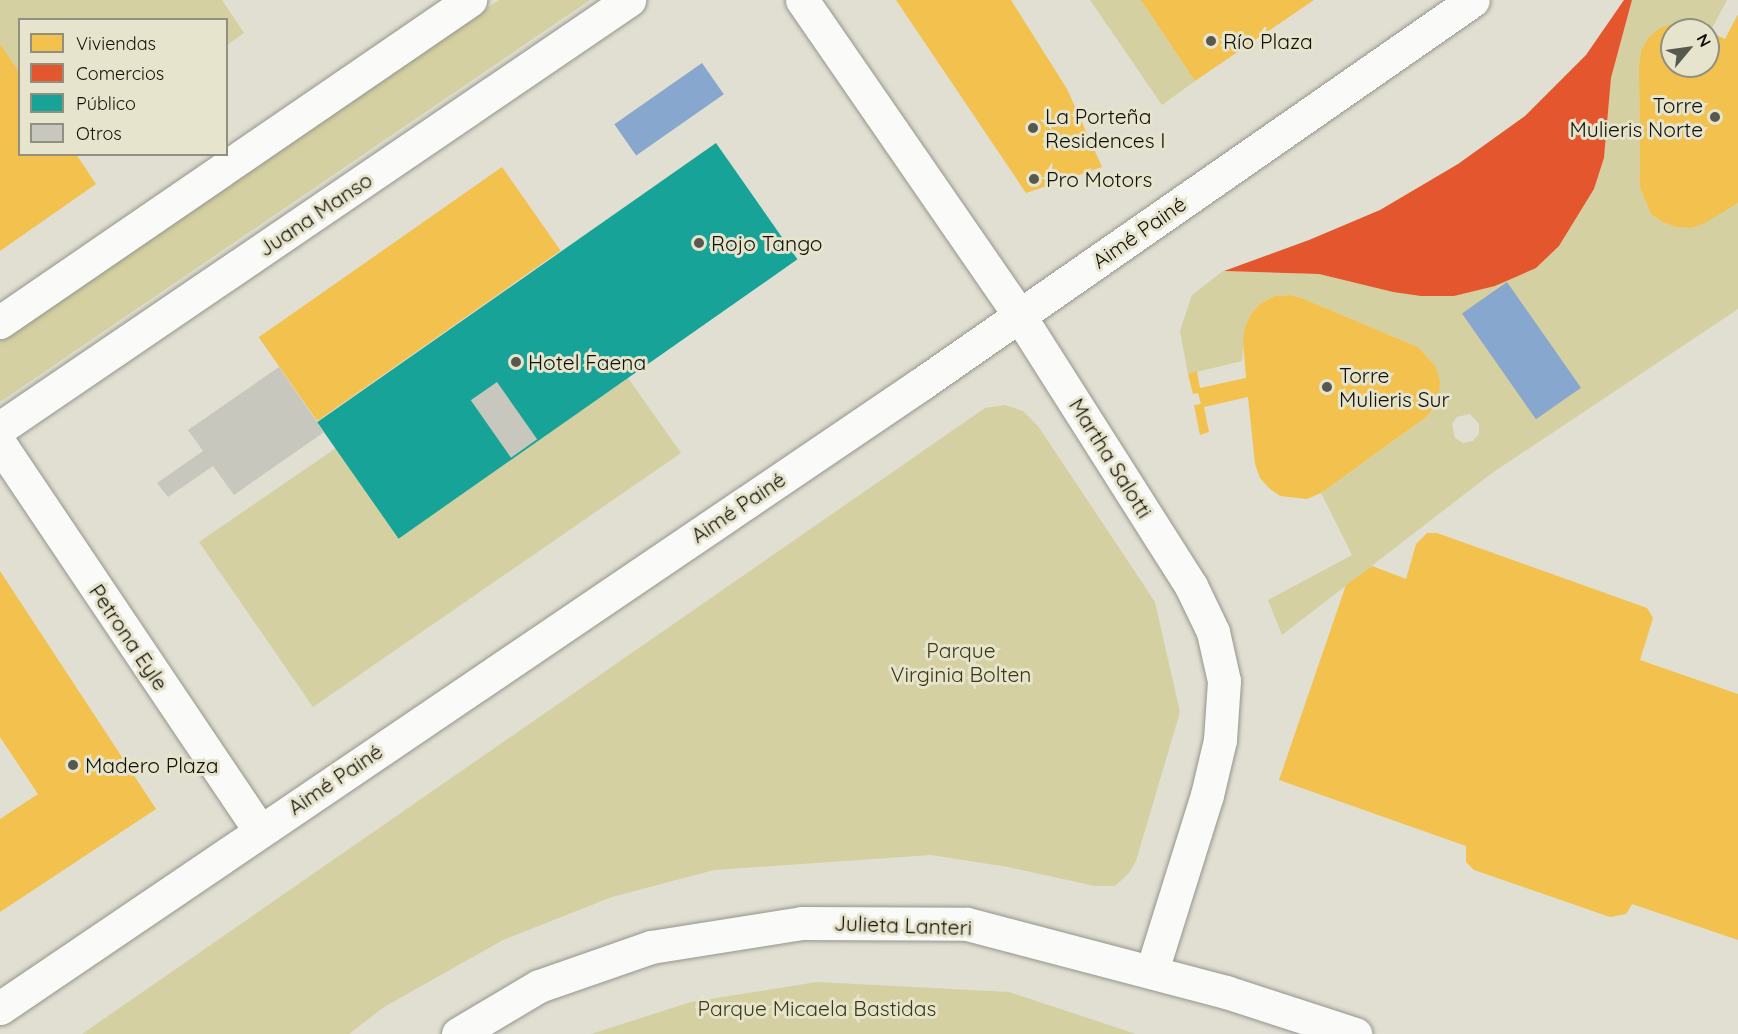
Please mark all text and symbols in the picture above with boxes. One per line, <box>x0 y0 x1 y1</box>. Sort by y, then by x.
legend <box>18 18 228 156</box>
north arrow <box>1660 18 1720 78</box>
place label: Río Plaza <box>1223 28 1313 54</box>
text: N <box>1692 30 1716 50</box>
text: Viviendas <box>76 32 156 55</box>
marker: Río Plaza <box>1204 34 1218 48</box>
text: Comercios <box>76 62 164 85</box>
text: Público <box>76 92 136 115</box>
place label: Torre Mulieris Norte <box>1569 92 1703 142</box>
place label: La Porteña Residences I <box>1045 103 1165 153</box>
marker: Torre Mulieris Norte <box>1708 110 1722 124</box>
marker: La Porteña Residences I <box>1026 121 1040 135</box>
text: Otros <box>76 122 122 145</box>
place label: Pro Motors <box>1046 166 1152 192</box>
street label: Juana Manso <box>253 167 377 261</box>
marker: Pro Motors <box>1027 172 1041 186</box>
street label: Aimé Painé <box>1087 191 1191 273</box>
place label: Rojo Tango <box>711 230 823 256</box>
marker: Rojo Tango <box>692 236 706 250</box>
place label: Hotel Faena <box>528 349 646 375</box>
marker: Hotel Faena <box>509 355 523 369</box>
place label: Torre Mulieris Sur <box>1339 362 1450 412</box>
marker: Torre Mulieris Sur <box>1320 380 1334 394</box>
street label: Martha Salotti <box>1064 394 1158 522</box>
street label: Aimé Painé <box>686 466 790 548</box>
street label: Petrona Eyle <box>84 579 174 695</box>
park label: Parque Virginia Bolten <box>890 637 1032 687</box>
street label: Aimé Painé <box>283 738 387 820</box>
place label: Madero Plaza <box>85 752 219 778</box>
marker: Madero Plaza <box>66 758 80 772</box>
street label: Julieta Lanteri <box>833 910 973 940</box>
park label: Parque Micaela Bastidas <box>698 995 936 1021</box>

